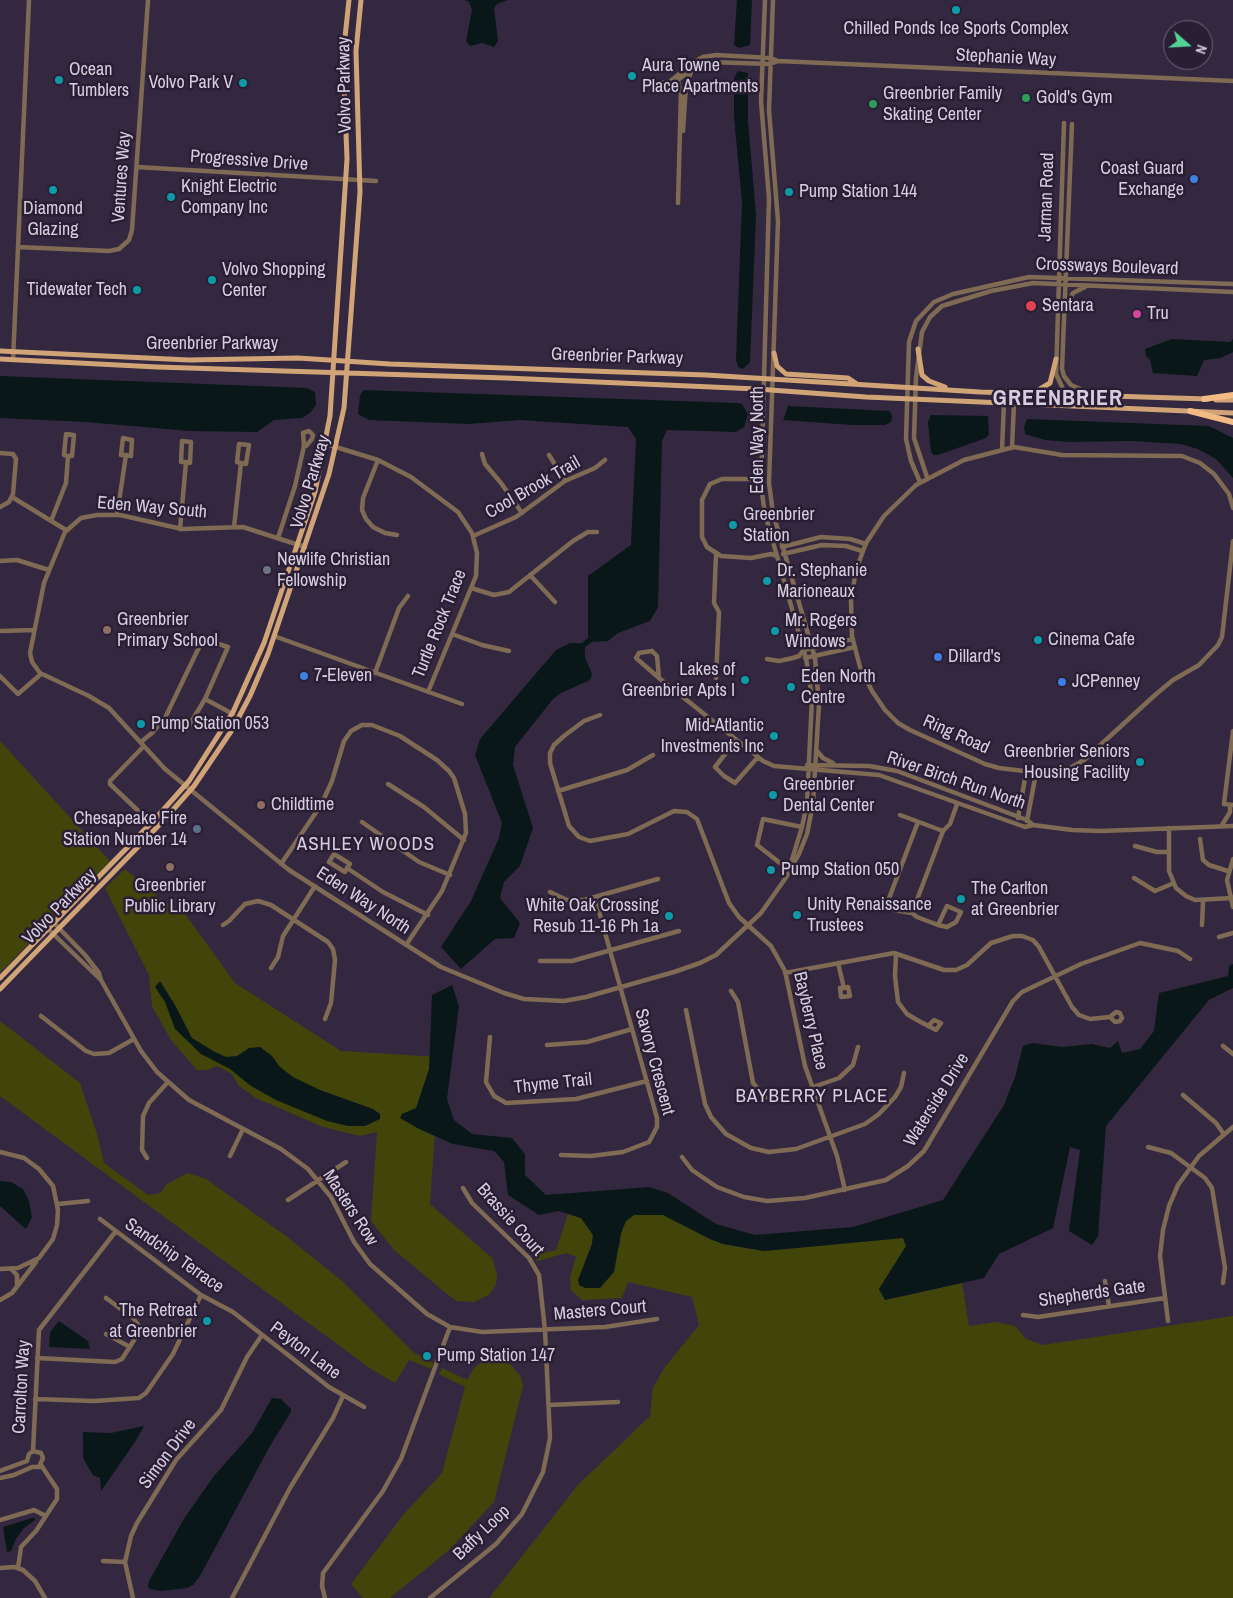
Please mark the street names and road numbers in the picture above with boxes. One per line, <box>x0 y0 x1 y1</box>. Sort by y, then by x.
street label: Volvo Parkway <box>333 36 357 134</box>
street label: Stephanie Way <box>955 45 1057 71</box>
street label: Ventures Way <box>108 131 136 223</box>
street label: Progressive Drive <box>189 146 309 176</box>
street label: Jarman Road <box>1035 152 1059 242</box>
street label: Crossways Boulevard <box>1035 254 1179 280</box>
street label: Greenbrier Parkway <box>146 333 278 355</box>
street label: Greenbrier Parkway <box>551 344 683 370</box>
street label: Eden Way North <box>747 386 769 494</box>
street label: Volvo Parkway <box>287 433 335 531</box>
street label: Cool Brook Trail <box>482 452 584 524</box>
street label: Eden Way South <box>96 492 208 524</box>
street label: Turtle Rock Trace <box>408 566 472 682</box>
street label: Ring Road <box>919 711 993 759</box>
street label: River Birch Run North <box>884 747 1028 815</box>
street label: Eden Way North <box>312 863 414 939</box>
street label: Volvo Parkway <box>19 865 101 949</box>
street label: Bayberry Place <box>788 970 832 1072</box>
street label: Savory Crescent <box>629 1007 679 1117</box>
street label: Waterside Drive <box>900 1049 974 1151</box>
street label: Thyme Trail <box>513 1069 593 1099</box>
street label: Masters Row <box>317 1166 383 1250</box>
street label: Brassie Court <box>472 1179 548 1261</box>
street label: Sandchip Terrace <box>120 1214 228 1298</box>
street label: Shepherds Gate <box>1037 1276 1147 1312</box>
street label: Masters Court <box>553 1296 647 1326</box>
street label: Peyton Lane <box>265 1317 345 1385</box>
street label: Carrolton Way <box>9 1340 35 1434</box>
street label: Simon Drive <box>135 1415 201 1493</box>
street label: Baffy Loop <box>449 1501 515 1565</box>

